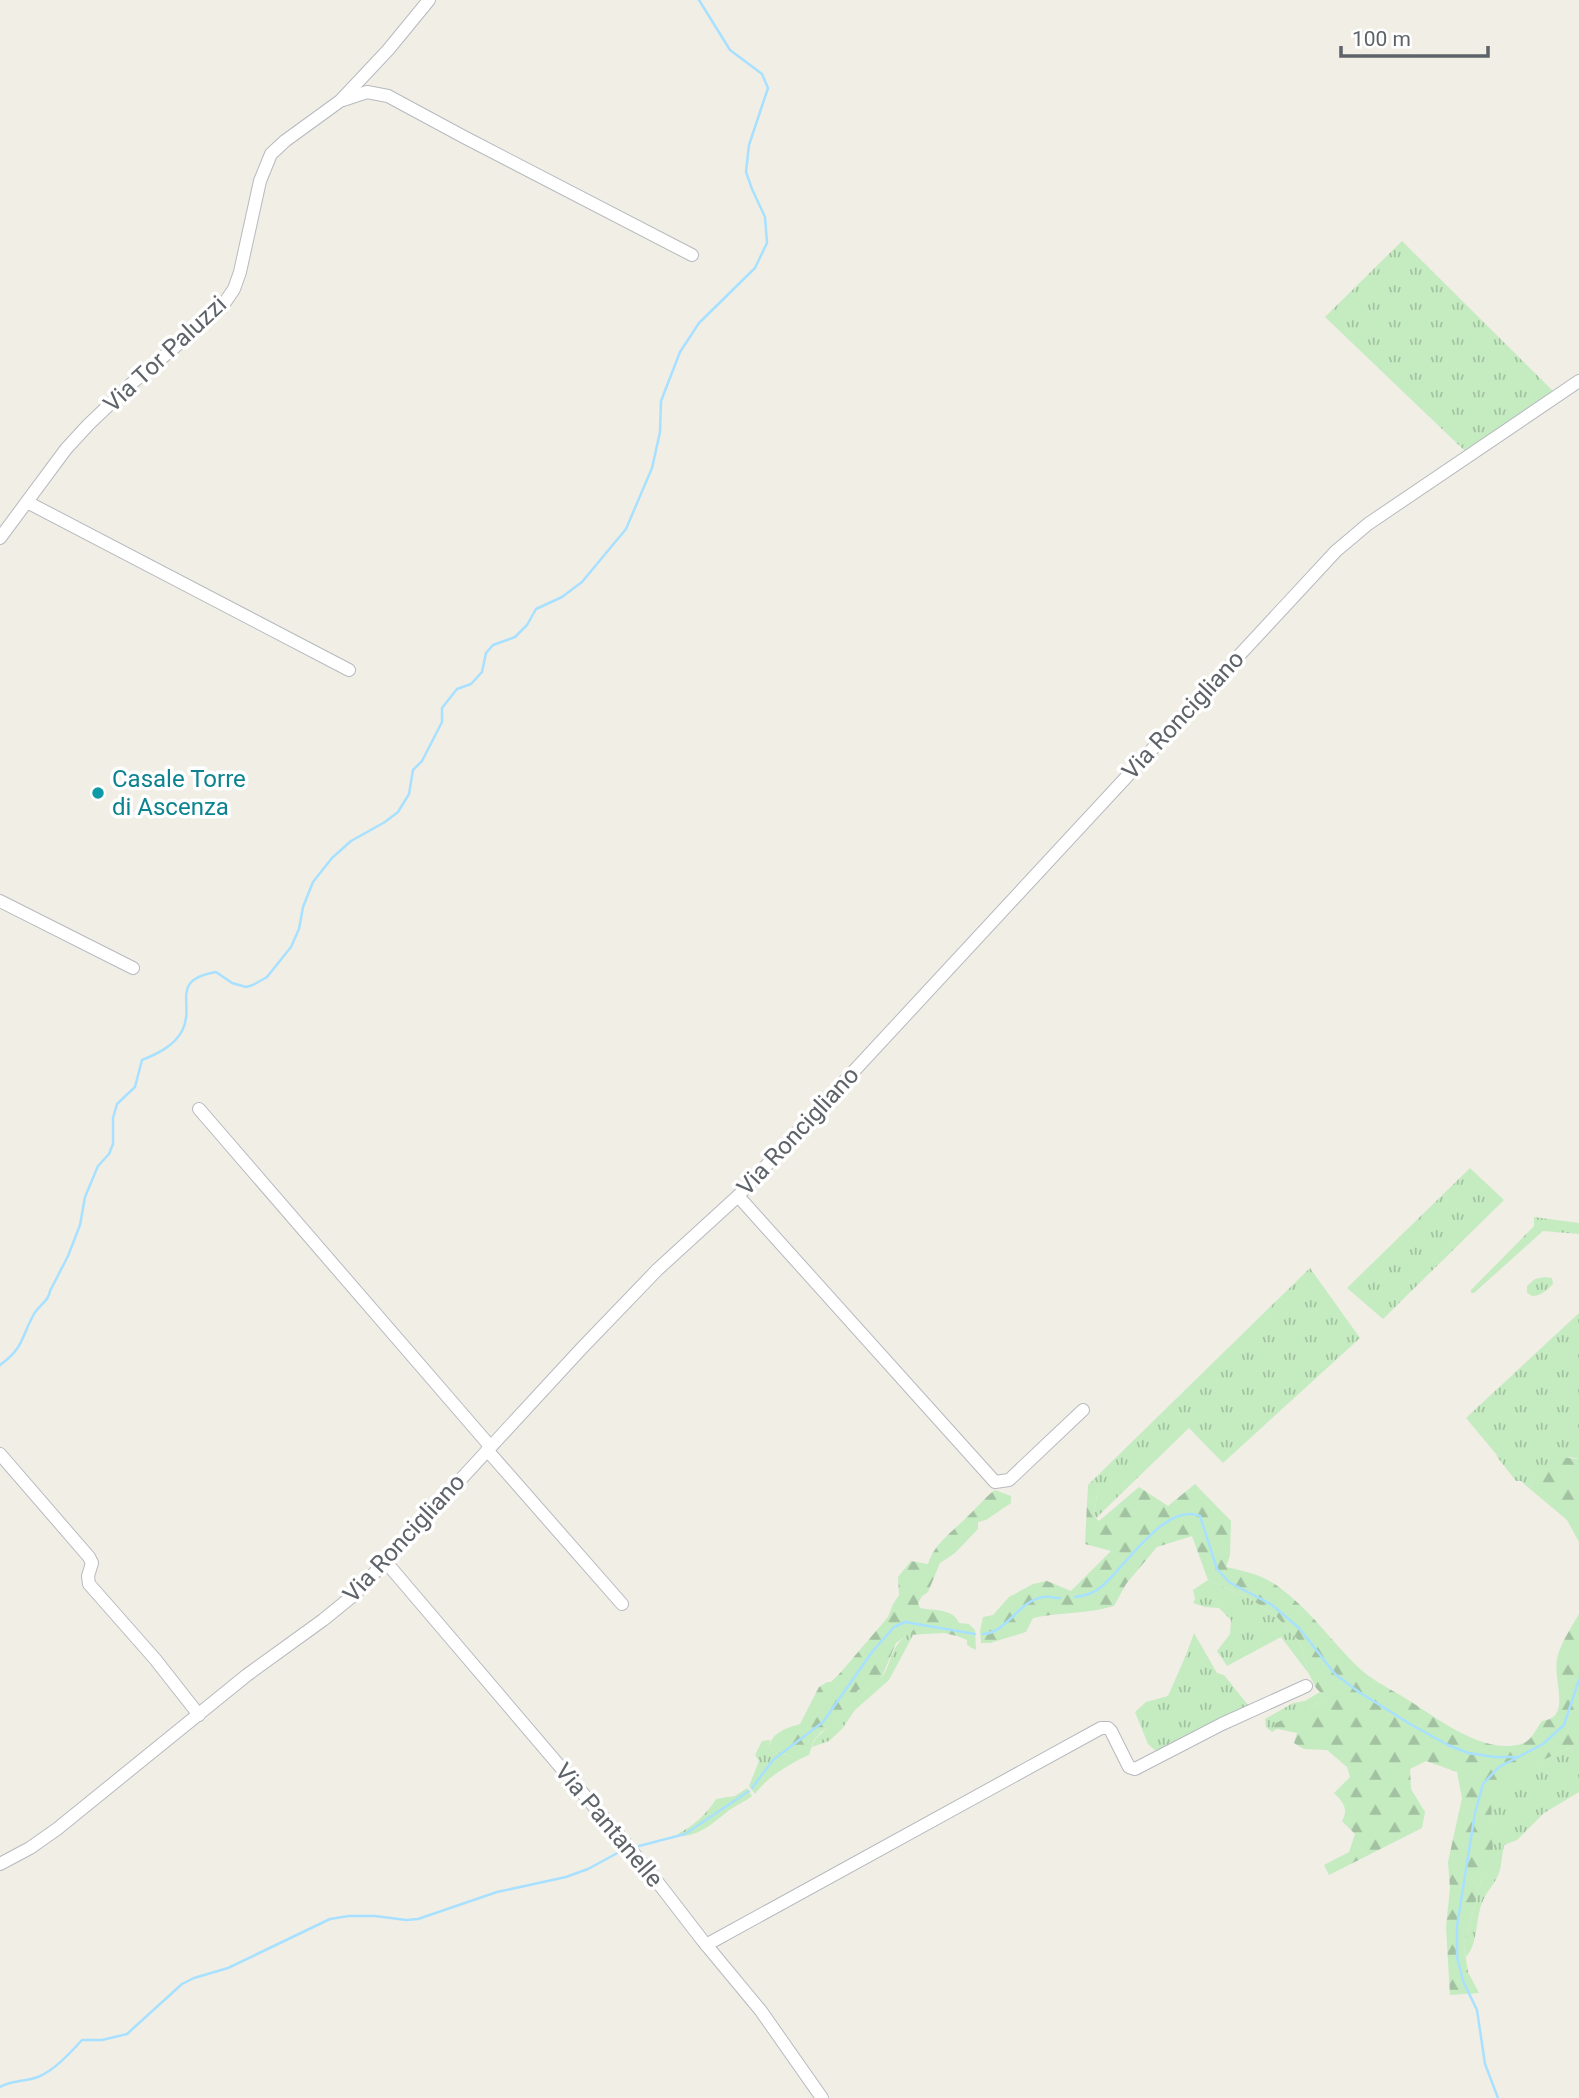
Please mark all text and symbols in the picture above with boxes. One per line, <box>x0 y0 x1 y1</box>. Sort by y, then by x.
scale bar <box>1341 14 1488 58</box>
text: 100 m <box>1352 27 1411 51</box>
street label: Via Tor Paluzzi <box>98 290 232 418</box>
street label: Via Roncigliano <box>1116 645 1250 785</box>
place label: Casale Torre di Ascenza <box>112 765 246 821</box>
marker: Casale Torre di Ascenza <box>90 785 106 801</box>
street label: Via Roncigliano <box>731 1061 865 1201</box>
street label: Via Roncigliano <box>337 1468 471 1608</box>
street label: Via Pantanelle <box>549 1758 669 1892</box>

